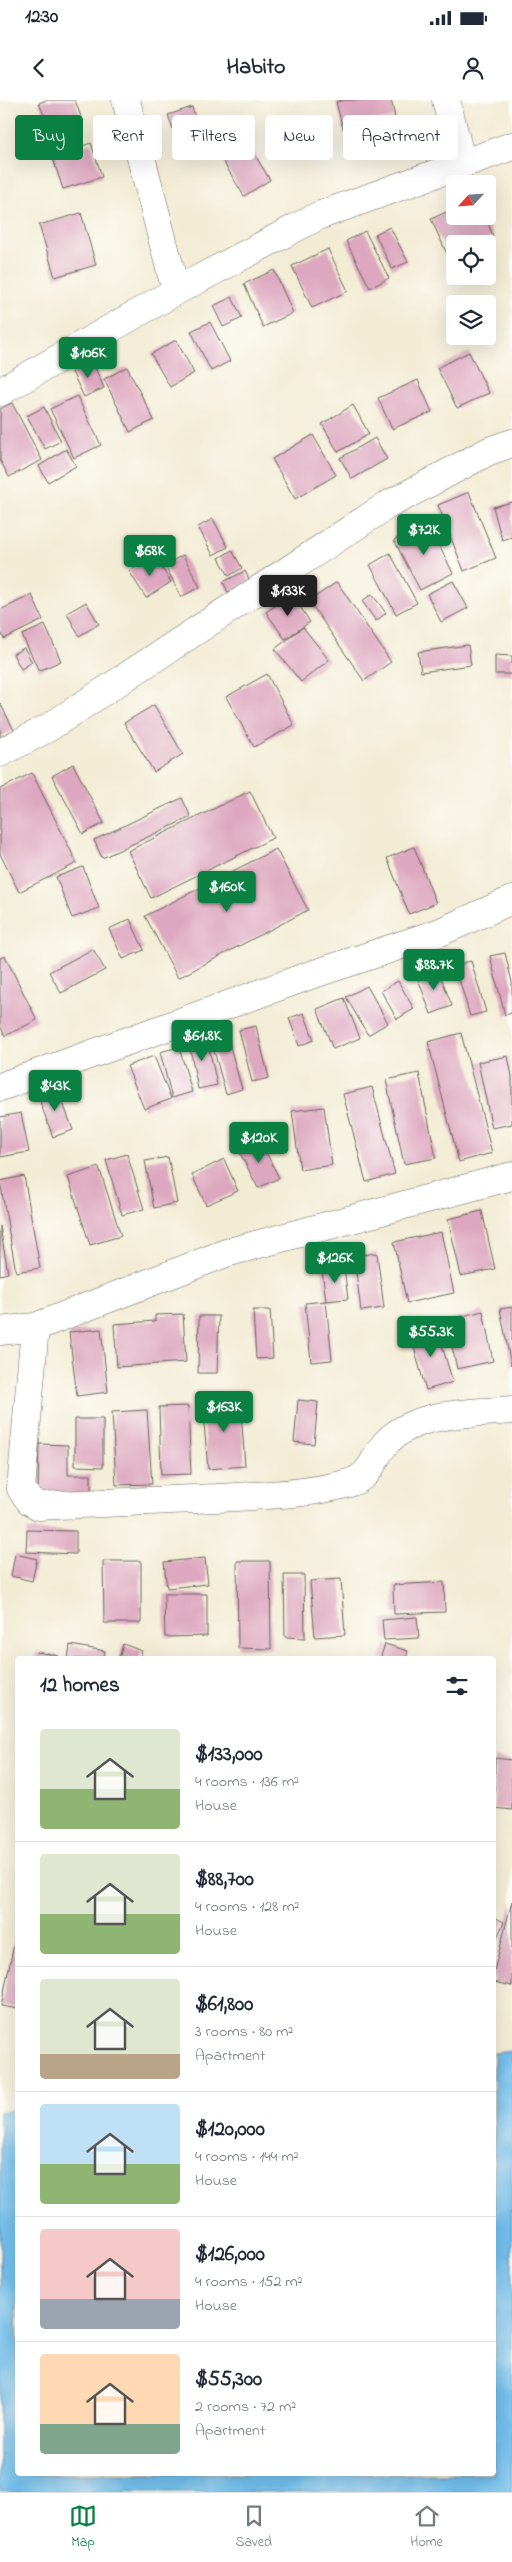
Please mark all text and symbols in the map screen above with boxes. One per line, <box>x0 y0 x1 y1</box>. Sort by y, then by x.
text: 12:30 <box>25 4 58 31</box>
text: Habito <box>226 52 286 84</box>
icon: back <box>25 54 53 82</box>
icon: person <box>459 54 487 82</box>
chip: Buy <box>15 115 83 160</box>
chip: Rent <box>93 115 162 160</box>
chip: Filters <box>172 115 255 160</box>
chip: New <box>265 115 333 160</box>
chip: Apartment <box>343 115 458 160</box>
north arrow <box>446 175 496 225</box>
map controls <box>446 175 496 345</box>
button: locate <box>446 235 496 285</box>
button: layers <box>446 295 496 345</box>
pin: $106K <box>53 336 123 379</box>
text: $106K <box>70 341 106 365</box>
pin: $72K <box>394 514 454 556</box>
text: $72K <box>408 518 440 542</box>
pin: $68K <box>120 534 180 577</box>
text: $68K <box>135 539 165 563</box>
pin: $133K <box>253 574 323 617</box>
text: $133K <box>270 579 306 603</box>
pin: $160K <box>192 870 262 913</box>
text: $160K <box>209 875 245 899</box>
pin: $88.7K <box>393 948 475 991</box>
text: $88.7K <box>414 953 454 977</box>
pin: $61.8K <box>161 1020 243 1062</box>
text: $61.8K <box>183 1024 221 1048</box>
pin: $43K <box>25 1070 85 1112</box>
text: $43K <box>40 1074 70 1098</box>
pin: $120K <box>224 1122 294 1164</box>
text: $120K <box>240 1126 278 1150</box>
pin: $126K <box>300 1242 370 1284</box>
text: $126K <box>316 1246 354 1270</box>
pin: $55.3K <box>390 1316 472 1358</box>
text: $55.3K <box>408 1320 454 1344</box>
pin: $163K <box>189 1390 259 1433</box>
text: $163K <box>206 1395 242 1419</box>
text: 12 homes <box>40 1671 120 1701</box>
icon: filters <box>443 1672 471 1700</box>
text: $133,000 <box>195 1740 263 1770</box>
icon: home <box>80 1749 140 1809</box>
text: 4 rooms · 136 m² <box>195 1770 299 1794</box>
text: House <box>195 1794 237 1818</box>
text: $88,700 <box>195 1865 254 1895</box>
icon: home <box>80 1874 140 1934</box>
text: 4 rooms · 128 m² <box>195 1895 299 1919</box>
text: House <box>195 1919 237 1943</box>
text: $61,800 <box>195 1990 253 2020</box>
icon: home <box>80 1999 140 2059</box>
text: 3 rooms · 80 m² <box>195 2020 293 2044</box>
text: Apartment <box>195 2044 265 2068</box>
text: $120,000 <box>195 2115 265 2145</box>
icon: home <box>80 2124 140 2184</box>
text: 4 rooms · 144 m² <box>195 2145 299 2169</box>
text: House <box>195 2169 237 2193</box>
text: $126,000 <box>195 2240 265 2270</box>
icon: home <box>80 2249 140 2309</box>
text: 4 rooms · 152 m² <box>195 2270 303 2294</box>
text: House <box>195 2294 237 2318</box>
text: $55,300 <box>195 2365 262 2395</box>
icon: home <box>80 2374 140 2434</box>
text: 2 rooms · 72 m² <box>195 2395 296 2419</box>
text: Apartment <box>195 2419 265 2443</box>
tab: Map <box>69 2502 97 2553</box>
tab: Saved <box>235 2502 272 2553</box>
tab: Home <box>410 2502 443 2553</box>

